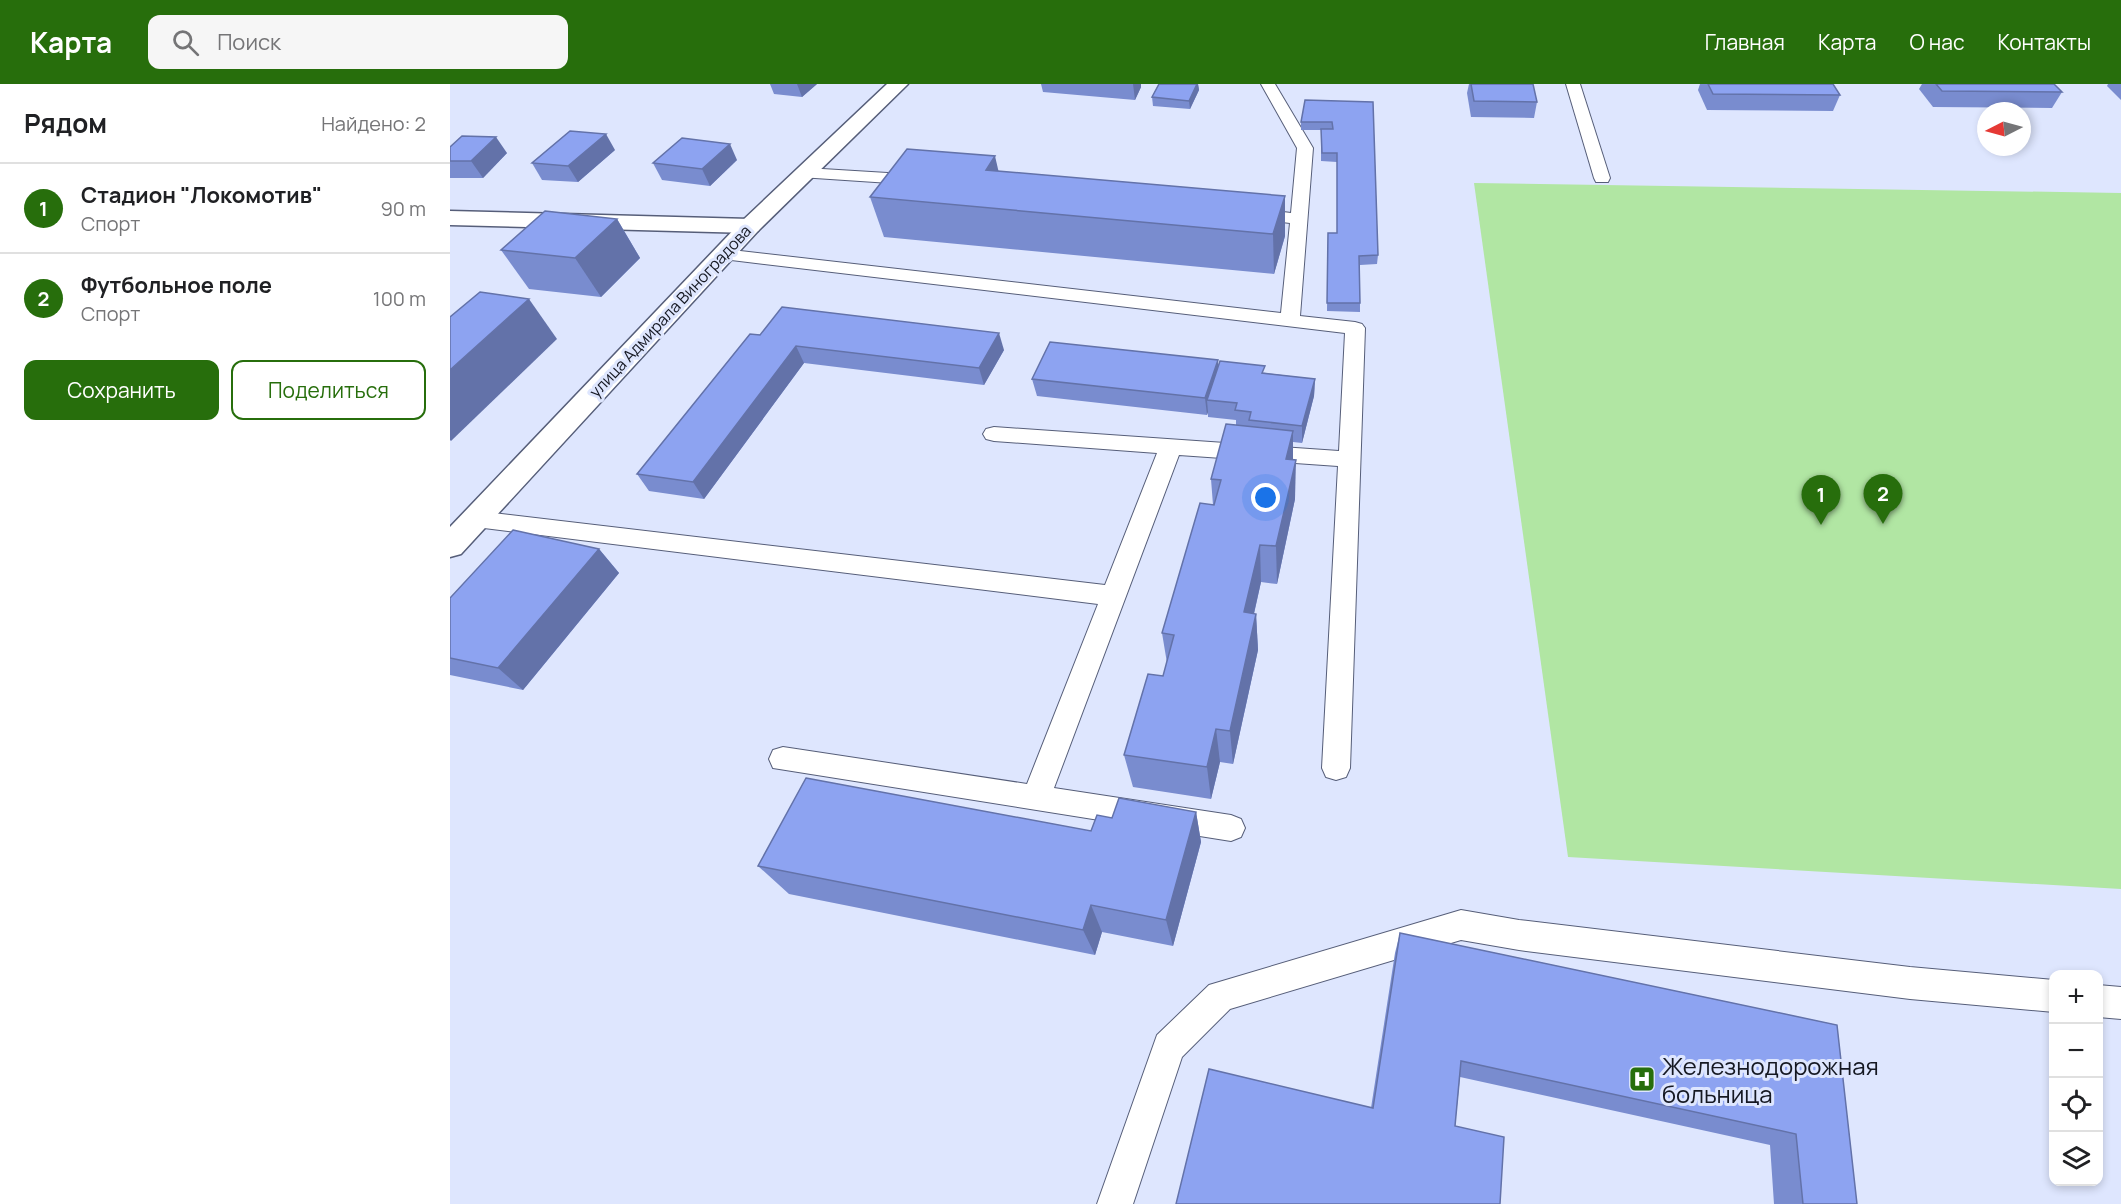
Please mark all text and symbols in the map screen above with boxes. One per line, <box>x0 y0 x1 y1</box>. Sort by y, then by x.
search box <box>148 15 568 69</box>
text: Карта <box>30 23 112 61</box>
icon: search <box>169 26 202 59</box>
text: Поиск <box>217 27 281 57</box>
text: Главная <box>1705 28 1785 56</box>
text: Карта <box>1818 28 1876 56</box>
text: О нас <box>1909 28 1965 56</box>
text: Контакты <box>1998 28 2091 56</box>
north arrow <box>1977 102 2031 156</box>
text: Рядом <box>24 105 107 141</box>
text: Найдено: 2 <box>321 110 426 137</box>
text: Стадион "Локомотив" <box>81 180 322 210</box>
text: 1 <box>39 195 48 222</box>
text: 90 m <box>380 195 426 222</box>
text: Спорт <box>81 210 141 237</box>
street label: улица Адмирала Виноградова <box>584 220 756 402</box>
text: Футбольное поле <box>81 270 272 300</box>
text: 2 <box>38 285 49 312</box>
text: 100 m <box>373 285 426 312</box>
text: Спорт <box>81 300 141 327</box>
button: Сохранить <box>24 360 219 420</box>
button: Поделиться <box>231 360 426 420</box>
pin: 2 <box>1864 474 1902 524</box>
pin: 1 <box>1802 476 1840 525</box>
your location <box>1251 483 1280 512</box>
map controls <box>2049 970 2103 1186</box>
button: + <box>2049 970 2103 1024</box>
button: − <box>2049 1024 2103 1078</box>
place label: Железнодорожная больница <box>1662 1049 1879 1110</box>
hospital icon: Железнодорожная больница <box>1627 1064 1657 1094</box>
button: locate <box>2049 1078 2103 1132</box>
button: layers <box>2049 1132 2103 1186</box>

